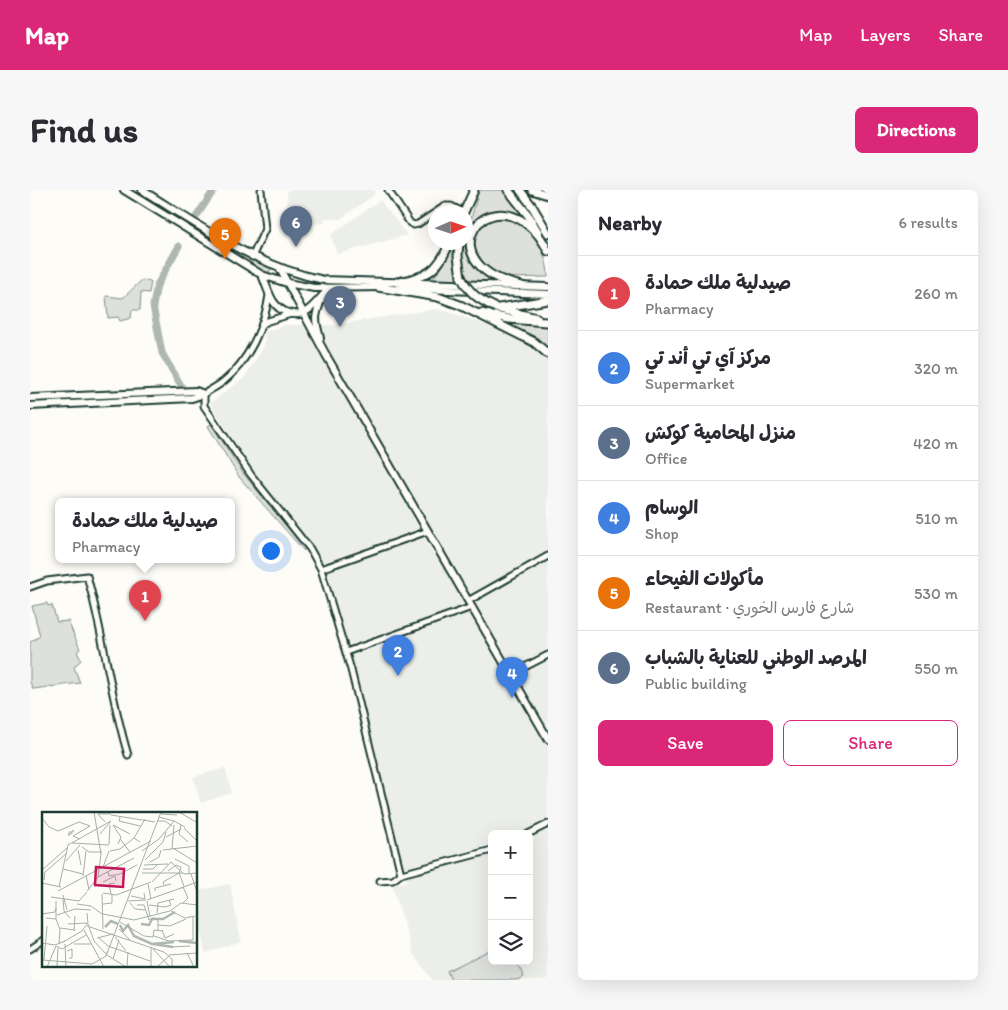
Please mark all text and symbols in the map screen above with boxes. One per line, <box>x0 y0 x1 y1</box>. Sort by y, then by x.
text: Map <box>25 21 69 50</box>
text: Map <box>799 24 832 46</box>
text: Layers <box>860 24 910 46</box>
text: Share <box>938 24 983 46</box>
button: Directions <box>855 107 978 153</box>
text: Find us <box>30 109 138 151</box>
north arrow <box>428 205 473 250</box>
pin: 6 <box>280 206 312 247</box>
text: Nearby <box>598 210 662 235</box>
text: 6 results <box>898 213 958 232</box>
pin: 5 <box>209 218 241 259</box>
text: صيدلية ملك حمادة <box>645 271 791 294</box>
text: 1 <box>610 284 618 303</box>
text: 260 m <box>914 284 958 303</box>
pin: 3 <box>324 286 356 327</box>
text: Pharmacy <box>645 299 713 318</box>
text: مركز آي تي أند تي <box>645 346 771 369</box>
text: 2 <box>610 359 618 378</box>
text: 320 m <box>914 359 958 378</box>
text: Supermarket <box>645 374 735 393</box>
text: منزل المحامية كوكش <box>645 421 796 444</box>
text: 3 <box>610 434 618 453</box>
text: 420 m <box>913 434 958 453</box>
text: Office <box>645 449 687 468</box>
text: الوسام <box>645 496 698 519</box>
popup <box>55 498 235 563</box>
text: صيدلية ملك حمادة <box>72 509 218 532</box>
text: 4 <box>609 509 619 528</box>
text: 510 m <box>915 509 958 528</box>
text: Shop <box>645 524 679 543</box>
text: Pharmacy <box>72 537 140 556</box>
your location <box>258 538 284 564</box>
text: مأكولات الفيحاء <box>645 567 764 590</box>
pin: 1 <box>129 580 161 621</box>
text: 5 <box>610 584 618 603</box>
text: 530 m <box>914 584 958 603</box>
text: Restaurant · شارع فارس الخوري <box>645 598 854 617</box>
pin: 2 <box>382 635 414 676</box>
text: المرصد الوطني للعناية بالشباب <box>645 646 867 669</box>
pin: 4 <box>496 657 528 698</box>
text: 6 <box>610 659 618 678</box>
text: 550 m <box>914 659 958 678</box>
text: Public building <box>645 674 747 693</box>
button: Save <box>598 720 773 766</box>
button: Share <box>783 720 958 766</box>
inset map <box>42 812 198 968</box>
map controls <box>488 830 533 965</box>
button: + <box>488 830 533 875</box>
button: − <box>488 875 533 920</box>
button: layers <box>488 920 533 965</box>

